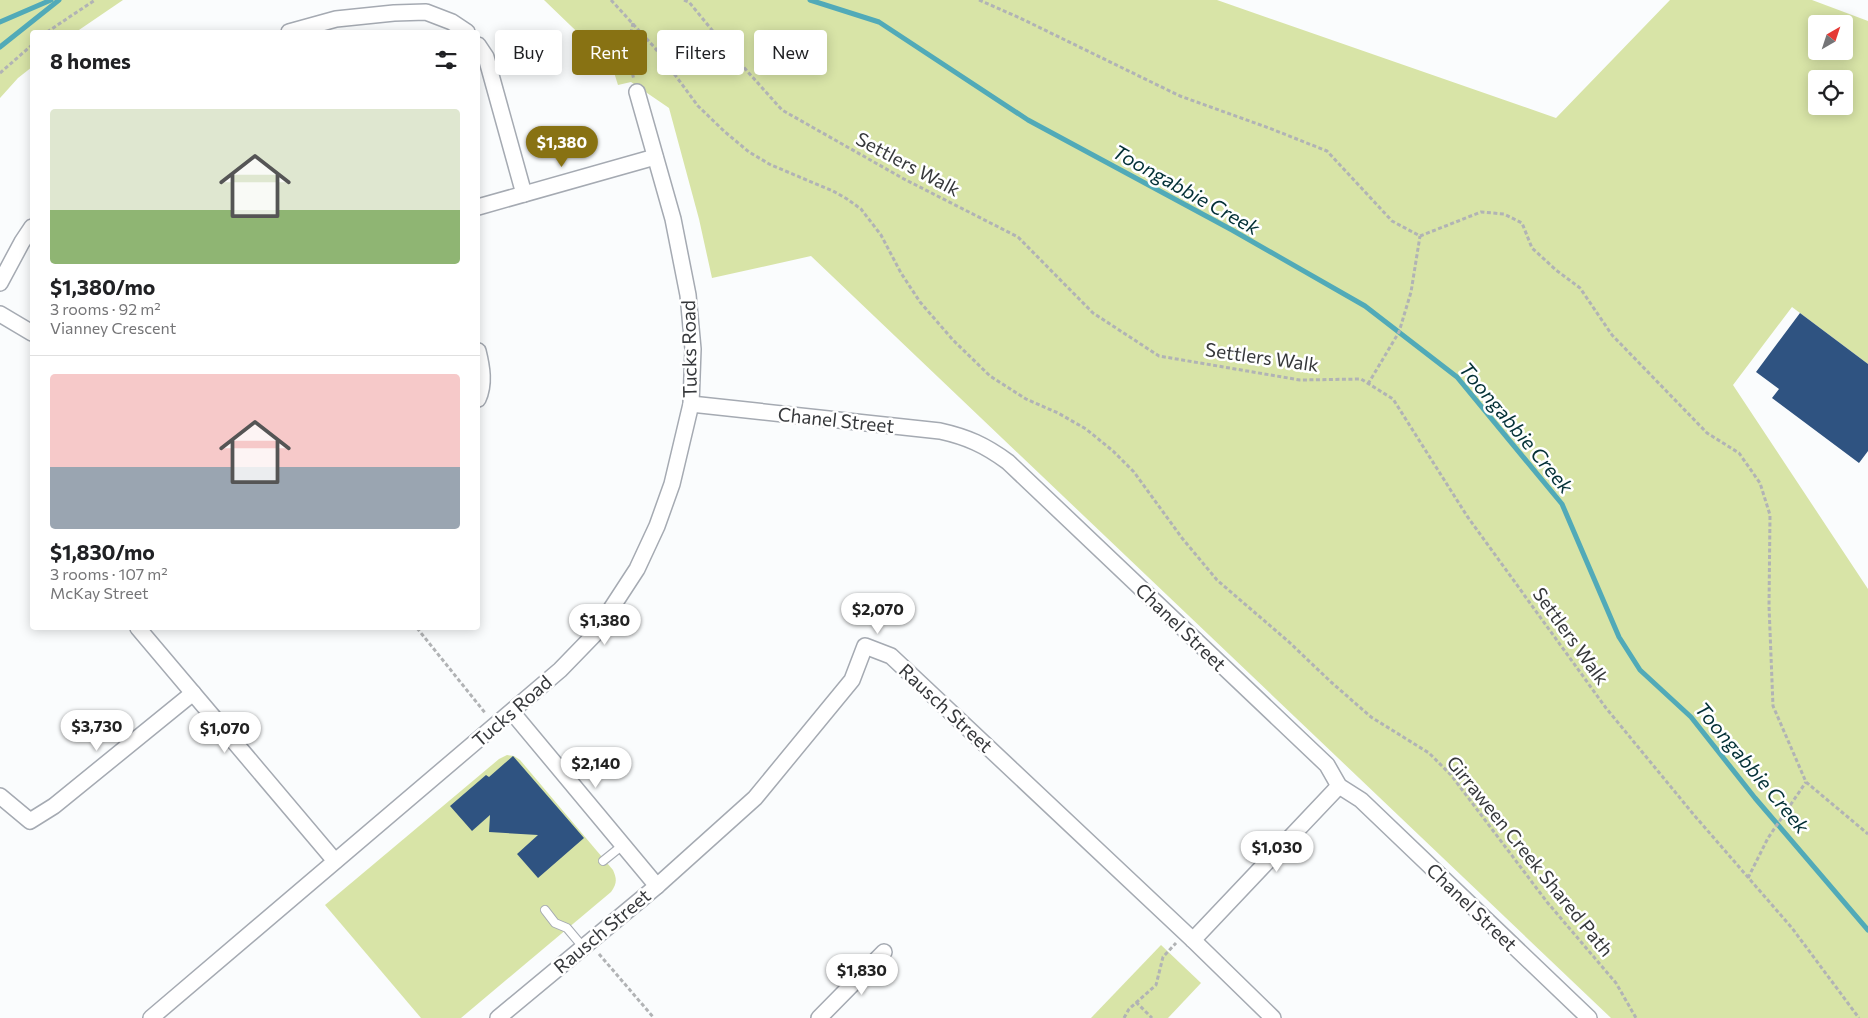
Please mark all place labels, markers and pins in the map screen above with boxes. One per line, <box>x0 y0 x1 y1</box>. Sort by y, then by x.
pin: $1,380 <box>521 126 603 168</box>
pin: $2,070 <box>837 592 919 635</box>
pin: $1,380 <box>564 604 646 646</box>
pin: $3,730 <box>56 710 138 752</box>
pin: $1,070 <box>184 712 266 754</box>
pin: $2,140 <box>555 746 637 789</box>
pin: $1,030 <box>1236 830 1318 873</box>
pin: $1,830 <box>821 954 903 996</box>

